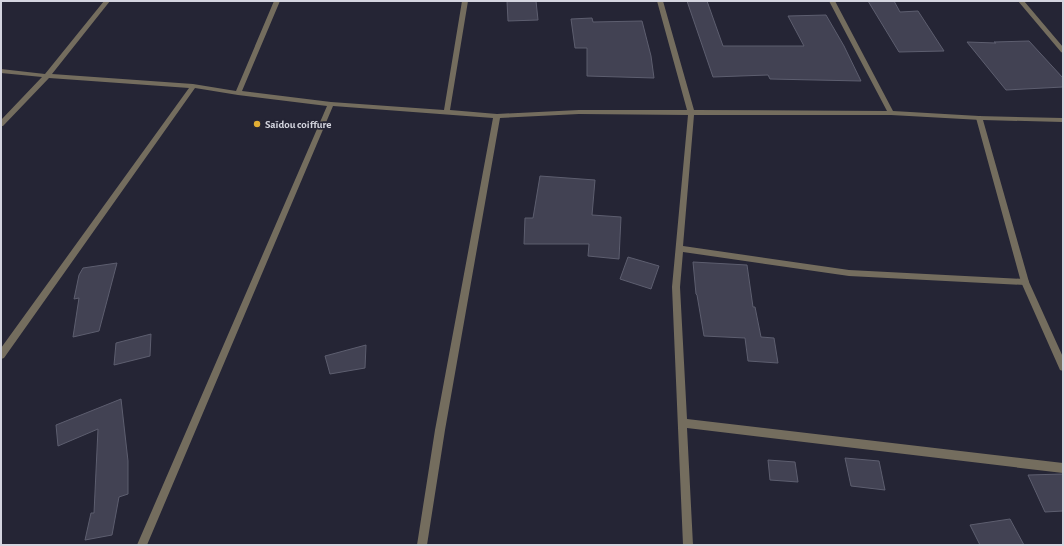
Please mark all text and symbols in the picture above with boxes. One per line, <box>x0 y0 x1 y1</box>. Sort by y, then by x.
marker: Saïdou coiffure <box>252 119 262 129</box>
place label: Saïdou coiffure <box>265 119 332 130</box>

